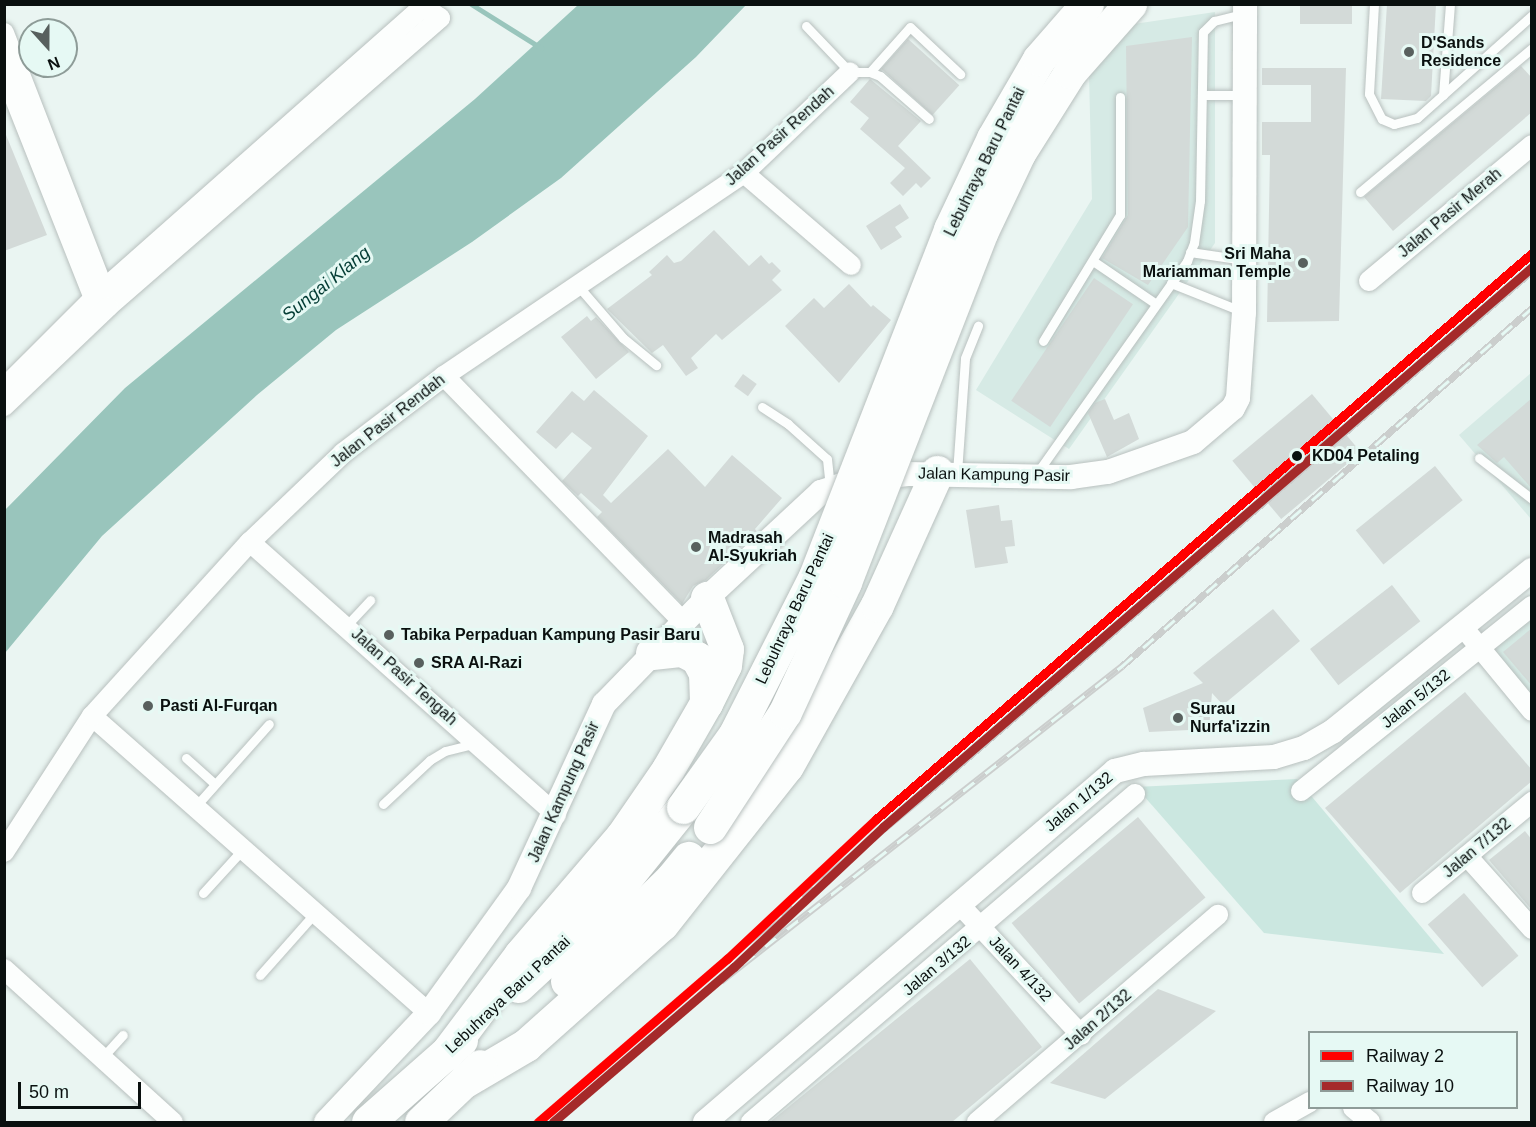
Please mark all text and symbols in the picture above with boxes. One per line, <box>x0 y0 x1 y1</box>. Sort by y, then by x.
north arrow <box>18 18 78 78</box>
place label: D'Sands Residence <box>1421 33 1501 71</box>
marker: D'Sands Residence <box>1402 45 1416 59</box>
text: N <box>45 53 62 73</box>
street label: Jalan Pasir Rendah <box>722 82 838 190</box>
street label: Lebuhraya Baru Pantai <box>940 84 1030 240</box>
street label: Jalan Pasir Merah <box>1394 164 1506 262</box>
water label: Sungai Klang <box>278 242 374 326</box>
place label: Sri Maha Mariamman Temple <box>1143 244 1291 282</box>
marker: Sri Maha Mariamman Temple <box>1296 256 1310 270</box>
street label: Jalan Pasir Rendah <box>327 370 449 472</box>
marker: KD04 Petaling <box>1287 446 1307 466</box>
place label: KD04 Petaling <box>1312 446 1420 466</box>
street label: Jalan Kampung Pasir <box>918 464 1070 486</box>
place label: Madrasah Al-Syukriah <box>708 528 797 566</box>
street label: Lebuhraya Baru Pantai <box>752 531 838 687</box>
marker: Madrasah Al-Syukriah <box>689 540 703 554</box>
street label: Jalan Pasir Tengah <box>347 624 461 730</box>
place label: Tabika Perpaduan Kampung Pasir Baru <box>401 625 700 645</box>
marker: Tabika Perpaduan Kampung Pasir Baru <box>382 628 396 642</box>
place label: SRA Al-Razi <box>431 653 523 673</box>
marker: SRA Al-Razi <box>412 656 426 670</box>
street label: Jalan 5/132 <box>1378 666 1454 732</box>
place label: Pasti Al-Furqan <box>160 696 278 716</box>
marker: Pasti Al-Furqan <box>141 699 155 713</box>
place label: Surau Nurfa'izzin <box>1190 699 1270 737</box>
marker: Surau Nurfa'izzin <box>1171 711 1185 725</box>
street label: Jalan Kampung Pasir <box>524 719 604 865</box>
street label: Jalan 1/132 <box>1041 768 1117 836</box>
street label: Jalan 7/132 <box>1439 814 1515 882</box>
street label: Lebuhraya Baru Pantai <box>442 932 574 1058</box>
street label: Jalan 3/132 <box>899 932 975 1000</box>
street label: Jalan 4/132 <box>985 932 1055 1006</box>
street label: Jalan 2/132 <box>1060 986 1136 1054</box>
legend <box>1308 1031 1518 1109</box>
text: Railway 2 <box>1366 1046 1444 1066</box>
scale bar <box>21 1070 144 1108</box>
text: Railway 10 <box>1366 1076 1454 1096</box>
text: 50 m <box>29 1082 69 1102</box>

